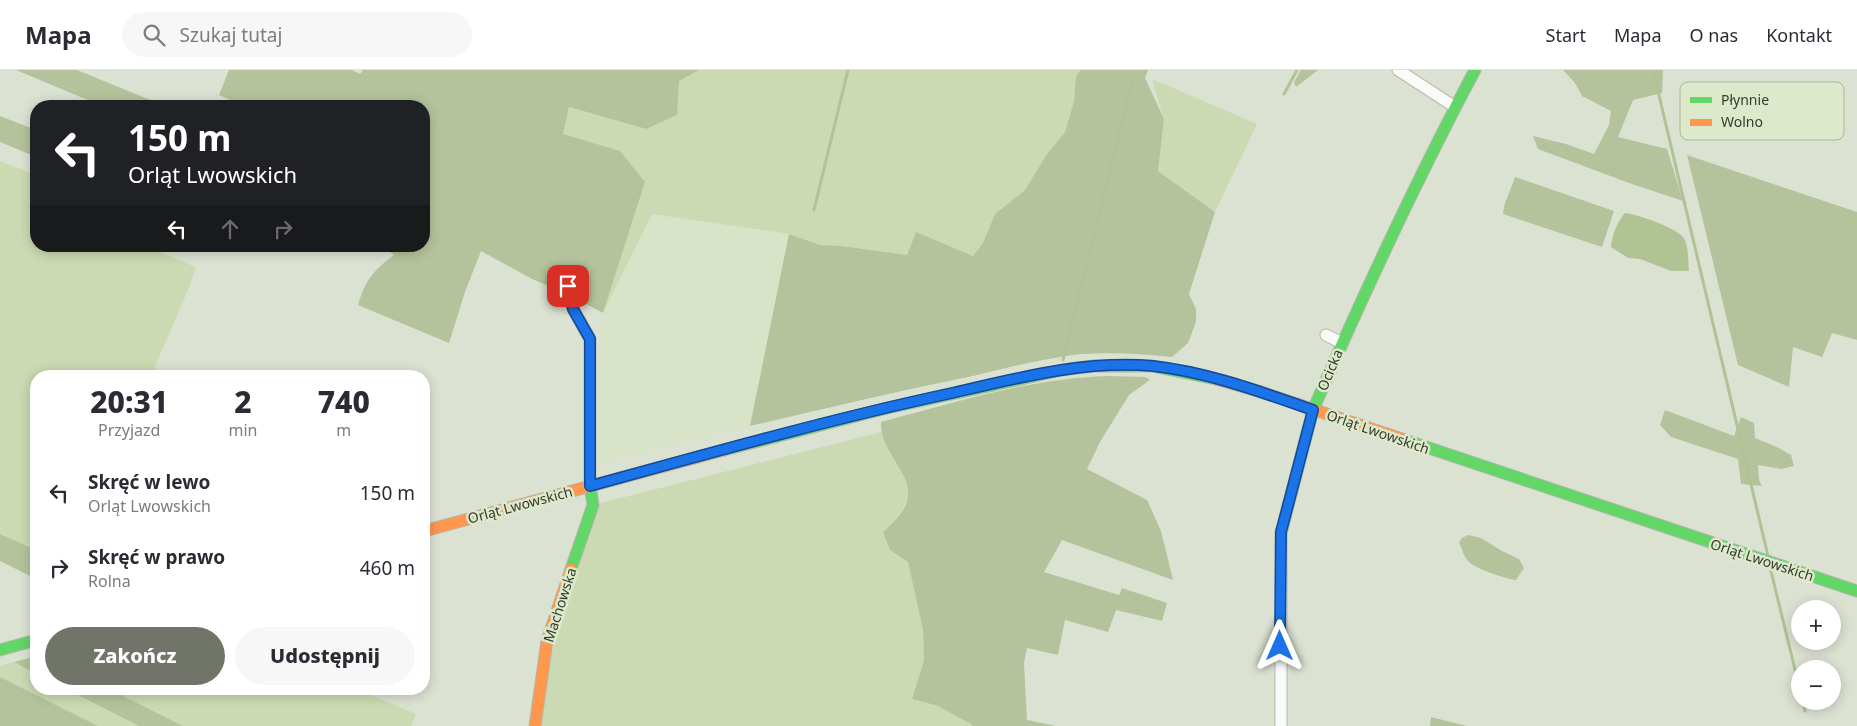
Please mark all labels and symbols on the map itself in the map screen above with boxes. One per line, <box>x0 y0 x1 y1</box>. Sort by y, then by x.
legend <box>1680 82 1844 140</box>
text: Płynnie <box>1721 90 1769 109</box>
text: Wolno <box>1721 112 1763 131</box>
pin <box>547 265 589 307</box>
street label: Ocicka <box>1312 346 1347 393</box>
street label: Orląt Lwowskich <box>1324 405 1432 458</box>
street label: Orląt Lwowskich <box>465 481 574 528</box>
street label: Orląt Lwowskich <box>1708 534 1816 585</box>
street label: Machowska <box>539 565 580 644</box>
position arrow <box>1253 619 1305 671</box>

